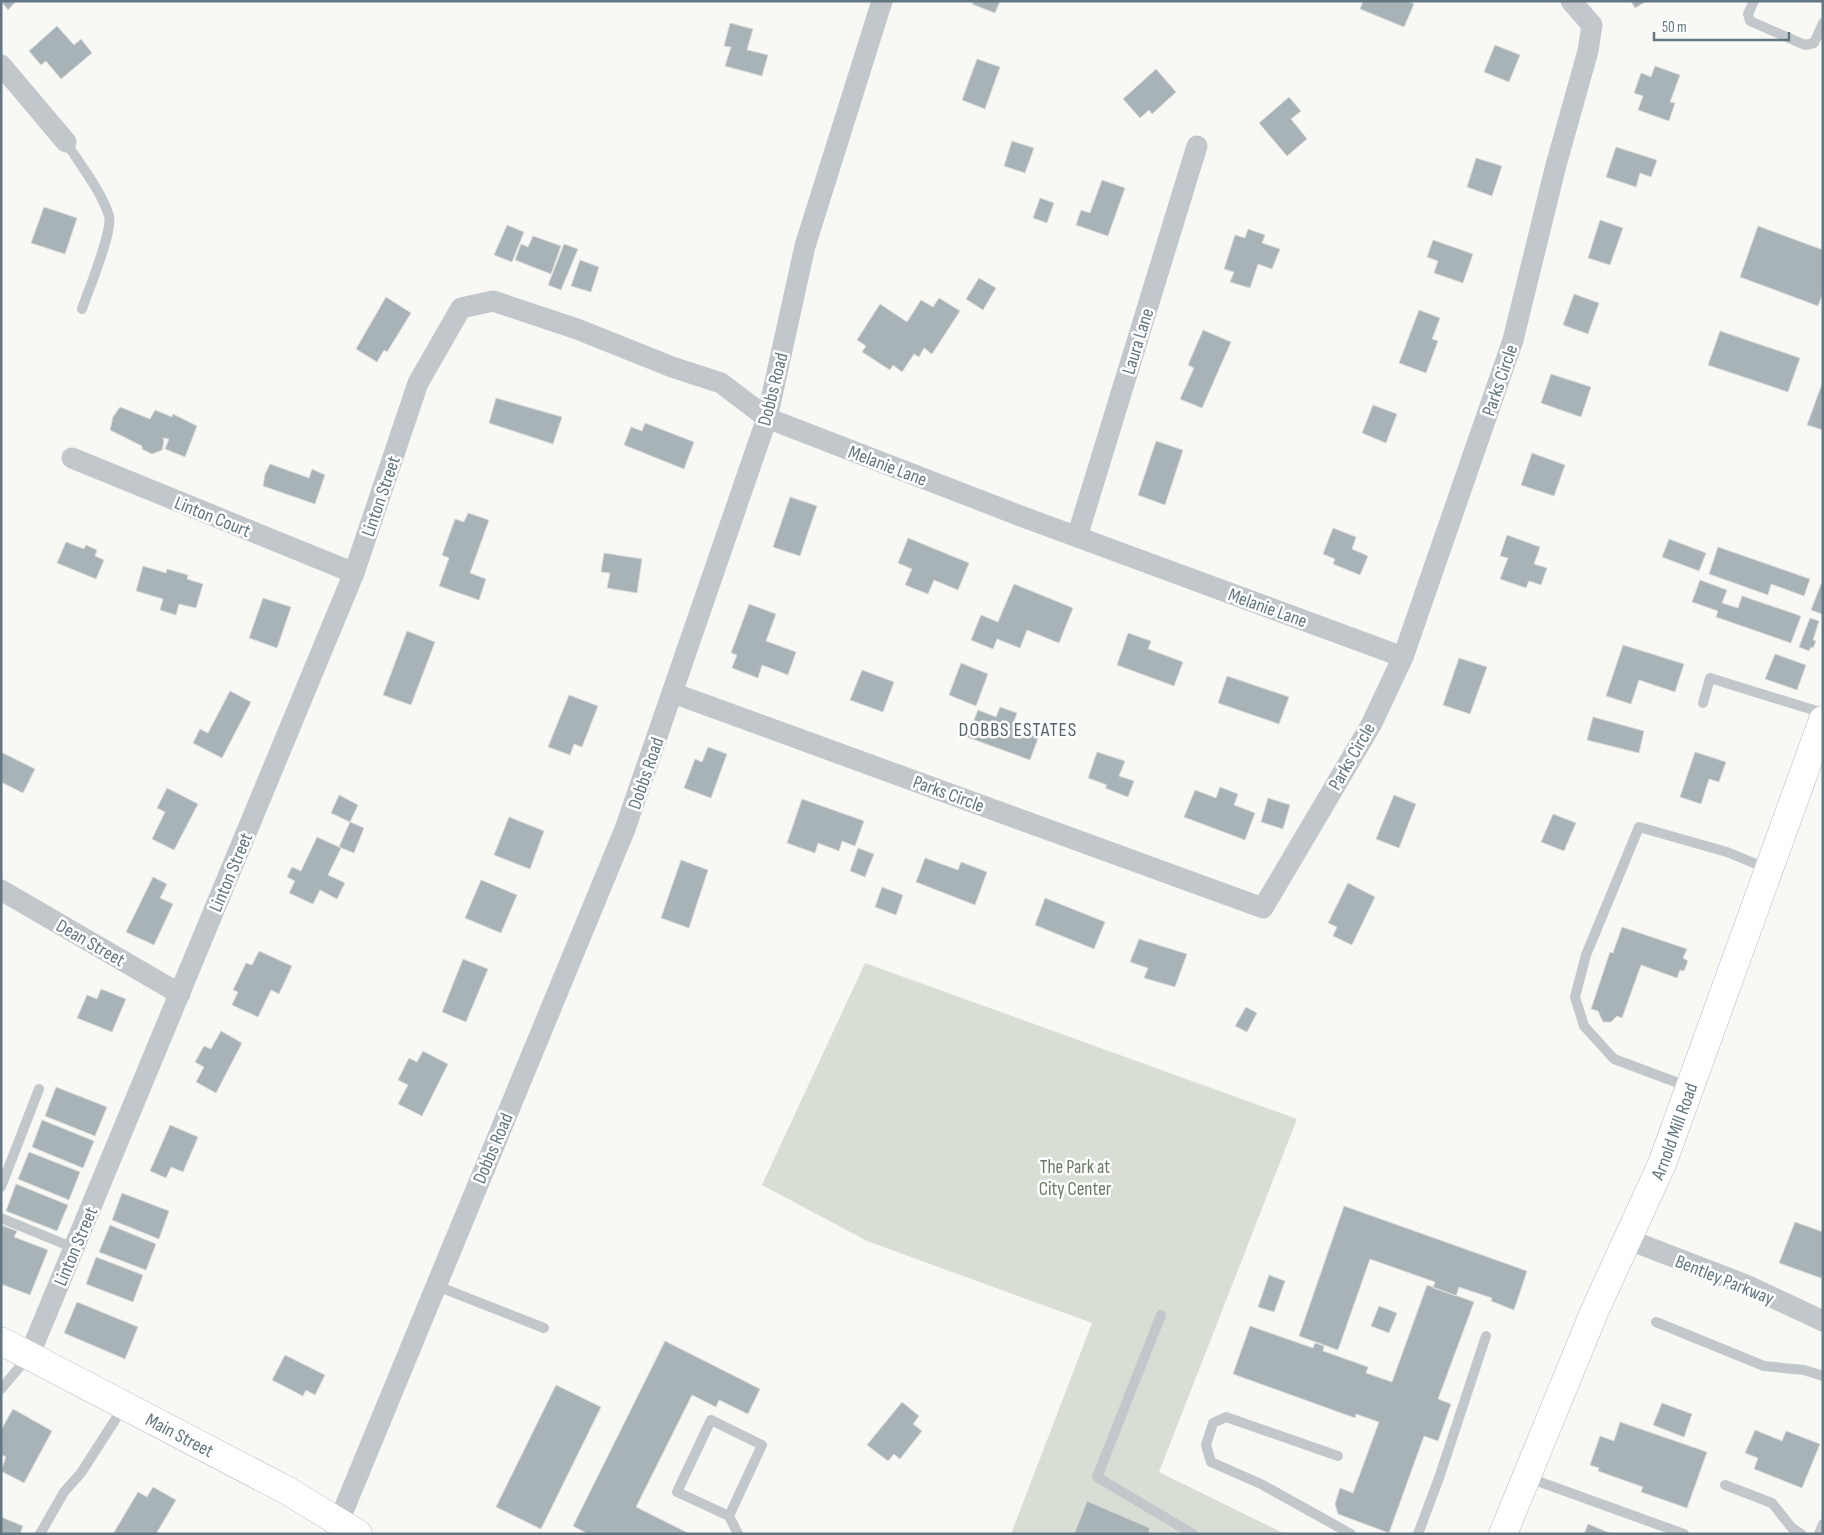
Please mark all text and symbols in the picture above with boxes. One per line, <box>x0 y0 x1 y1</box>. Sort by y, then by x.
scale bar <box>1654 10 1789 42</box>
text: 50 m <box>1662 18 1687 37</box>
street label: Laura Lane <box>1118 306 1159 377</box>
street label: Parks Circle <box>1477 342 1523 419</box>
street label: Dobbs Road <box>753 350 794 428</box>
street label: Melanie Lane <box>845 441 930 492</box>
street label: Linton Street <box>357 453 406 540</box>
street label: Linton Court <box>171 492 254 543</box>
street label: Melanie Lane <box>1225 584 1310 633</box>
district label: DOBBS ESTATES <box>959 718 1077 742</box>
street label: Parks Circle <box>1324 719 1381 795</box>
street label: Dobbs Road <box>623 735 669 812</box>
street label: Parks Circle <box>910 771 987 818</box>
street label: Linton Street <box>204 829 258 916</box>
street label: Dean Street <box>52 914 129 972</box>
street label: Arnold Mill Road <box>1646 1080 1703 1184</box>
street label: Dobbs Road <box>468 1110 519 1187</box>
park label: The Park at City Center <box>1039 1156 1112 1201</box>
street label: Linton Street <box>49 1203 103 1290</box>
street label: Bentley Parkway <box>1672 1250 1778 1311</box>
street label: Main Street <box>141 1409 217 1463</box>

